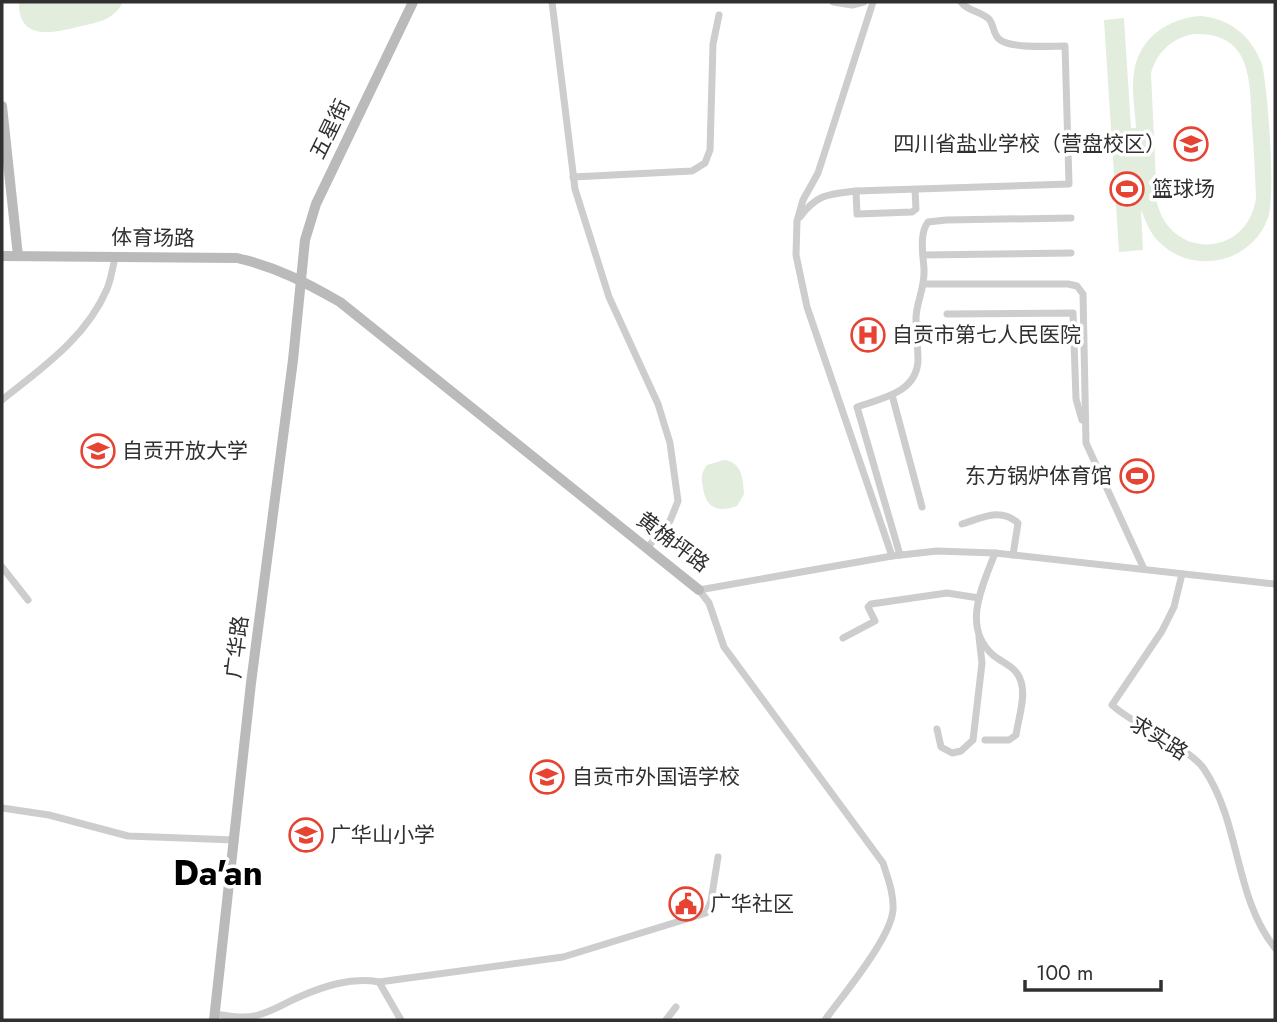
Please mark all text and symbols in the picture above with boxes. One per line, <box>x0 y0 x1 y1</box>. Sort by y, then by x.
street label: 五星街 <box>303 94 357 164</box>
school or university icon: 四川省盐业学校（营盘校区） <box>1172 125 1210 163</box>
place label: 四川省盐业学校（营盘校区） <box>893 129 1166 159</box>
sports icon: 篮球场 <box>1108 170 1146 208</box>
place label: 篮球场 <box>1152 174 1215 204</box>
street label: 体育场路 <box>111 222 195 254</box>
hospital icon: 自贡市第七人民医院 <box>849 316 887 354</box>
place label: 自贡市第七人民医院 <box>892 320 1081 350</box>
school or university icon: 自贡开放大学 <box>79 432 117 470</box>
place label: 自贡开放大学 <box>122 436 248 466</box>
sports icon: 东方锅炉体育馆 <box>1118 457 1156 495</box>
place label: 东方锅炉体育馆 <box>965 461 1112 491</box>
street label: 黄桷坪路 <box>630 505 716 579</box>
street label: 广华路 <box>218 614 256 680</box>
street label: 求实路 <box>1124 709 1194 767</box>
school or university icon: 自贡市外国语学校 <box>528 758 566 796</box>
place label: 自贡市外国语学校 <box>572 762 740 792</box>
school or university icon: 广华山小学 <box>287 816 325 854</box>
place label: 广华山小学 <box>330 820 435 850</box>
district label: Da'an <box>173 848 263 898</box>
public building icon: 广华社区 <box>667 885 705 923</box>
place label: 广华社区 <box>710 889 794 919</box>
scale bar <box>1025 948 1162 992</box>
text: 100 m <box>1036 958 1093 988</box>

